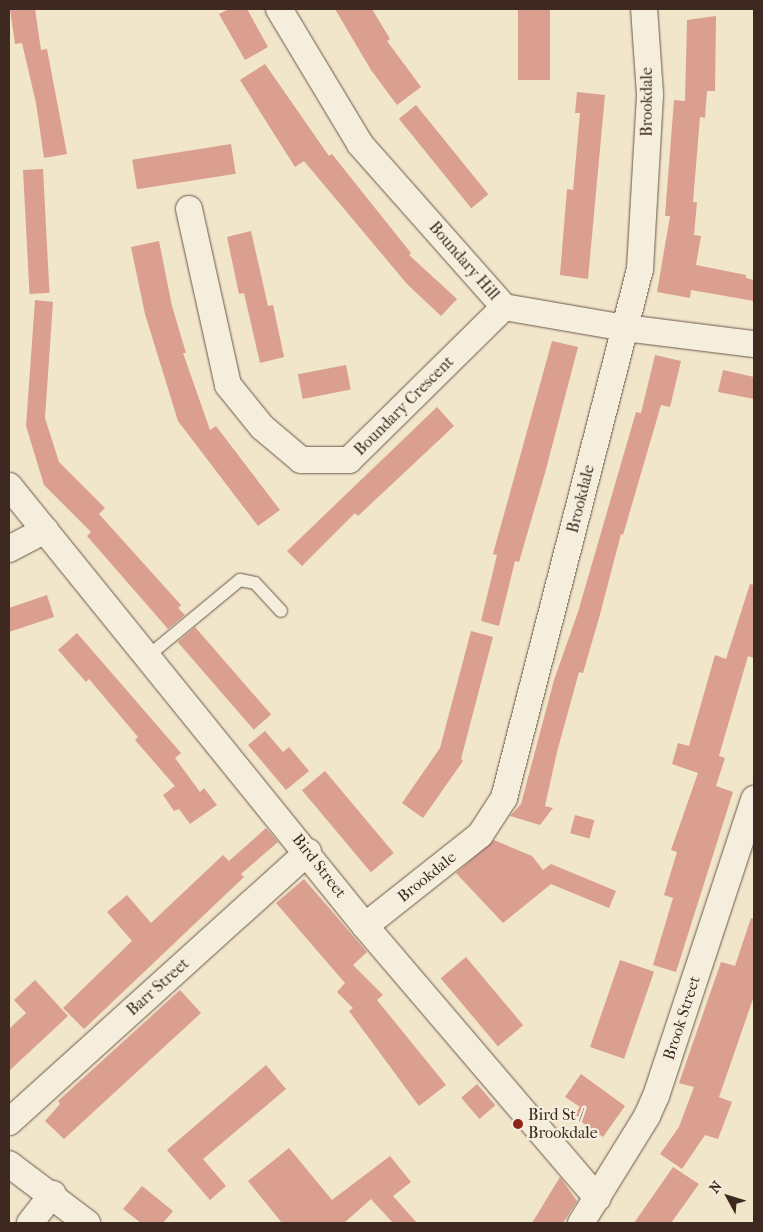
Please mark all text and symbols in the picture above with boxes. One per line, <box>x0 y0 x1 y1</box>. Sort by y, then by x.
street label: Brookdale <box>637 67 657 137</box>
street label: Boundary Hill <box>425 218 503 304</box>
street label: Boundary Crescent <box>350 352 458 460</box>
street label: Brookdale <box>563 463 599 535</box>
street label: Bird Street <box>288 830 350 902</box>
street label: Brookdale <box>394 848 460 906</box>
street label: Barr Street <box>123 954 193 1020</box>
street label: Brook Street <box>659 974 705 1062</box>
place label: Bird St / Brookdale <box>528 1105 598 1143</box>
marker: Bird St / Brookdale <box>512 1118 524 1130</box>
north arrow <box>703 1172 753 1222</box>
text: N <box>706 1178 726 1197</box>

